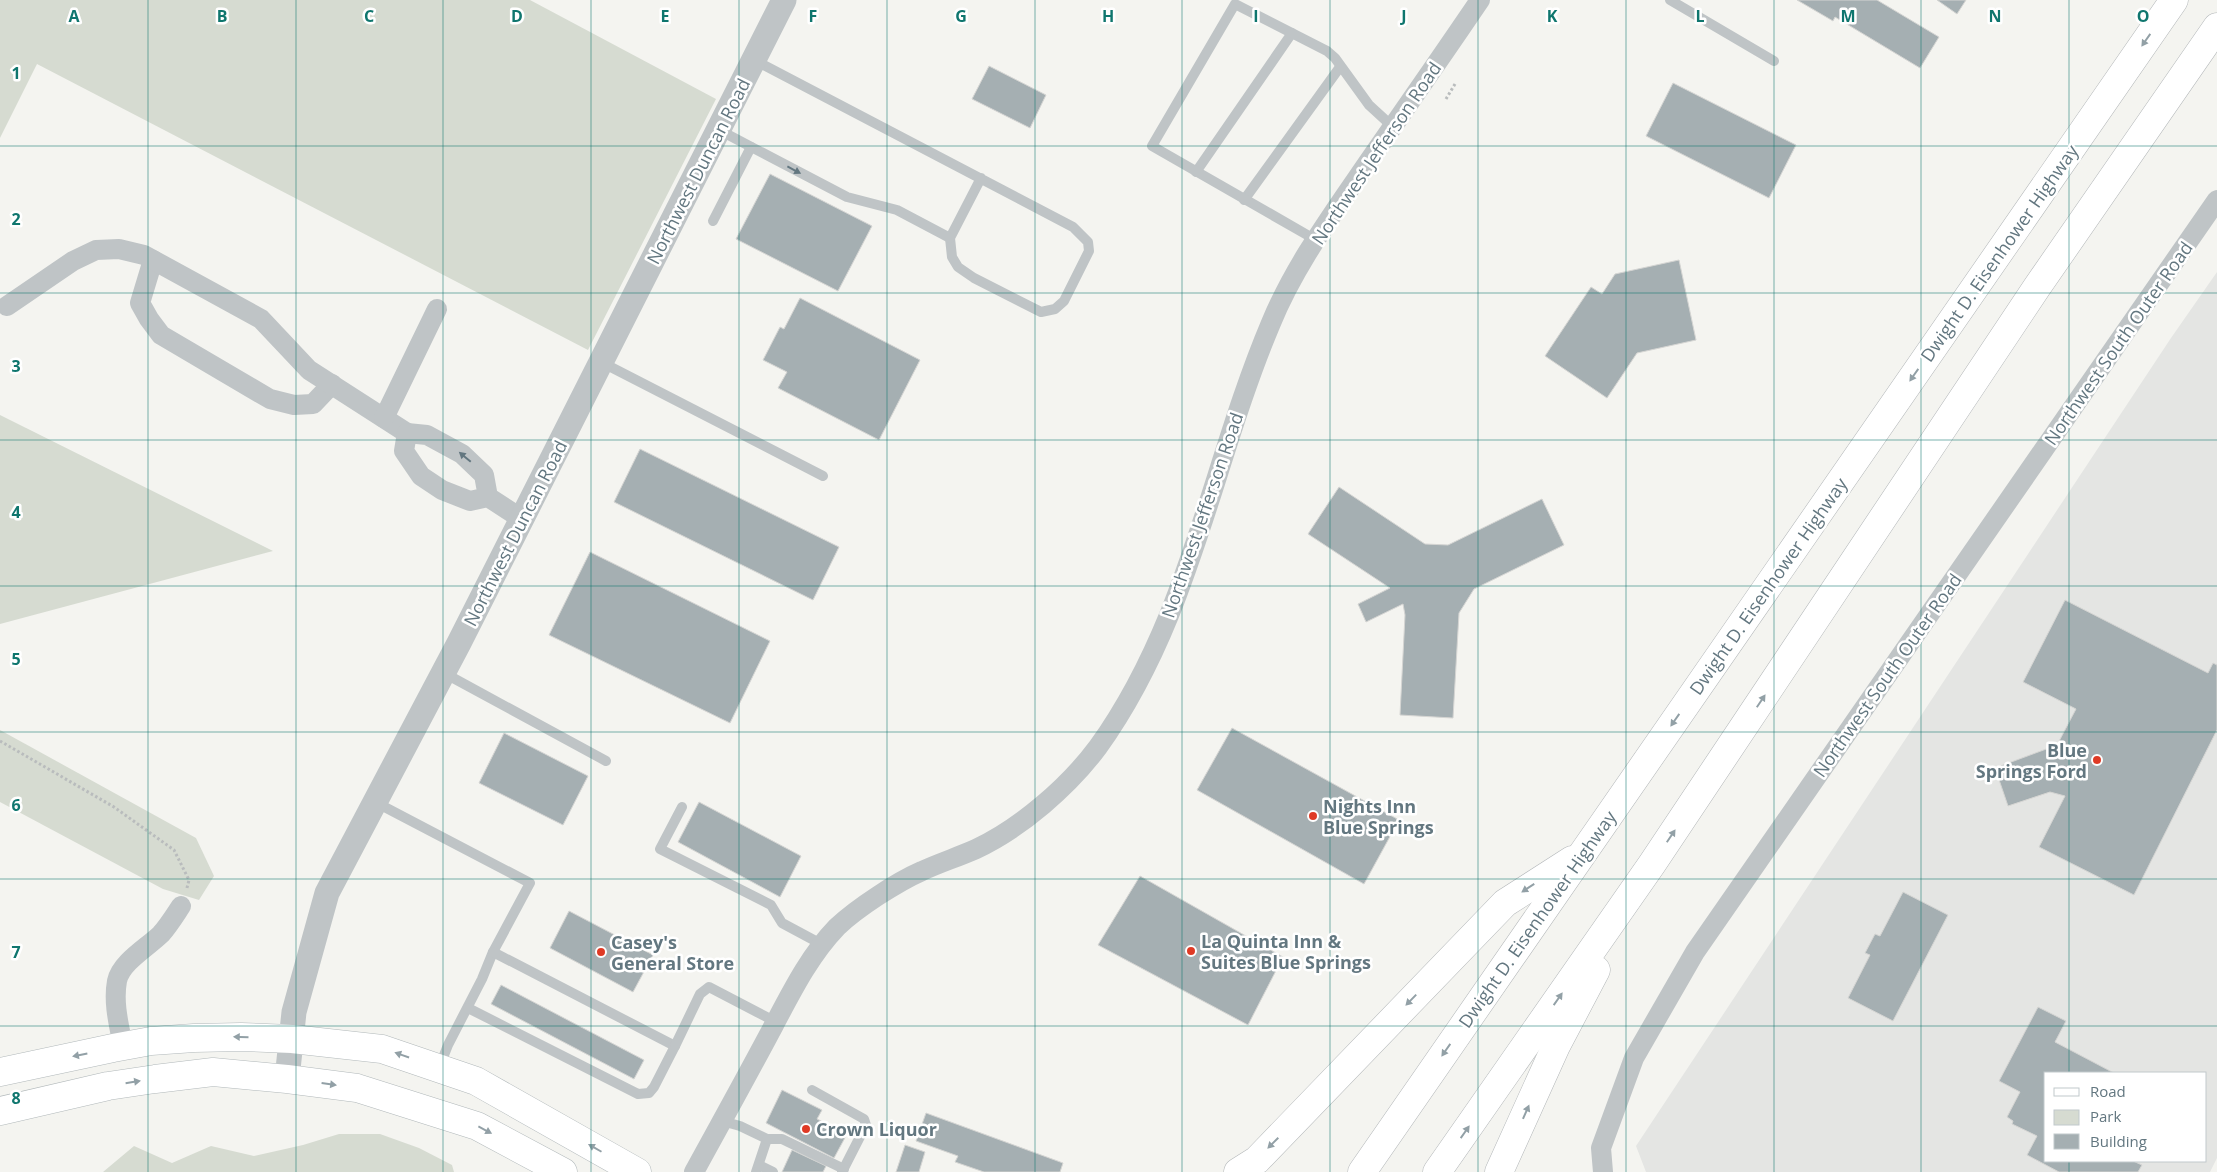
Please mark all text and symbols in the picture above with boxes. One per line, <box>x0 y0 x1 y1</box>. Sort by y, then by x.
text: A <box>68 5 80 27</box>
text: B <box>217 5 227 27</box>
text: C <box>364 5 374 27</box>
text: D <box>511 5 523 27</box>
text: E <box>661 5 670 27</box>
text: F <box>809 5 817 27</box>
text: G <box>955 5 967 27</box>
text: H <box>1102 5 1114 27</box>
text: I <box>1253 5 1259 27</box>
text: J <box>1399 5 1407 27</box>
text: K <box>1547 5 1558 27</box>
text: L <box>1695 5 1705 27</box>
text: M <box>1840 5 1856 27</box>
text: N <box>1988 5 2002 27</box>
text: O <box>2137 5 2149 27</box>
one-way arrow <box>2141 33 2151 47</box>
street label: Northwest Jefferson Road <box>1306 57 1446 249</box>
text: 1 <box>11 62 21 84</box>
street label: Northwest Duncan Road <box>641 74 755 268</box>
street label: Dwight D. Eisenhower Highway <box>1915 139 2084 366</box>
one-way arrow <box>788 165 801 174</box>
text: 2 <box>11 208 21 230</box>
street label: Northwest South Outer Road <box>2038 236 2198 450</box>
text: 3 <box>11 355 21 377</box>
one-way arrow <box>1909 368 1919 382</box>
street label: Northwest Jefferson Road <box>1156 409 1248 621</box>
street label: Northwest Duncan Road <box>458 436 572 630</box>
one-way arrow <box>458 452 471 463</box>
street label: Dwight D. Eisenhower Highway <box>1684 472 1853 699</box>
text: 4 <box>11 501 21 523</box>
street label: Northwest South Outer Road <box>1807 568 1967 782</box>
text: 5 <box>11 648 21 670</box>
one-way arrow <box>1756 694 1766 708</box>
one-way arrow <box>1670 714 1680 727</box>
place label: Blue Springs Ford <box>1976 738 2087 783</box>
marker: Blue Springs Ford <box>2091 754 2103 766</box>
text: 6 <box>11 794 21 816</box>
place label: Nights Inn Blue Springs <box>1323 794 1434 839</box>
street label: Dwight D. Eisenhower Highway <box>1453 805 1622 1032</box>
marker: Nights Inn Blue Springs <box>1307 810 1319 822</box>
one-way arrow <box>1666 830 1676 843</box>
one-way arrow <box>1521 883 1535 893</box>
place label: La Quinta Inn & Suites Blue Springs <box>1201 929 1371 974</box>
place label: Casey's General Store <box>611 930 734 975</box>
text: 7 <box>11 941 21 963</box>
marker: La Quinta Inn & Suites Blue Springs <box>1185 945 1197 957</box>
marker: Casey's General Store <box>595 946 607 958</box>
one-way arrow <box>1553 992 1563 1006</box>
one-way arrow <box>1405 994 1417 1006</box>
one-way arrow <box>232 1033 248 1041</box>
one-way arrow <box>1441 1044 1451 1057</box>
one-way arrow <box>71 1051 87 1059</box>
one-way arrow <box>394 1051 409 1058</box>
legend <box>2044 1072 2207 1162</box>
one-way arrow <box>125 1078 141 1086</box>
one-way arrow <box>322 1081 338 1089</box>
text: Road <box>2090 1081 2126 1101</box>
text: 8 <box>11 1087 21 1109</box>
one-way arrow <box>1523 1105 1531 1119</box>
text: Park <box>2090 1106 2121 1126</box>
place label: Crown Liquor <box>816 1117 937 1141</box>
marker: Crown Liquor <box>800 1123 812 1135</box>
one-way arrow <box>1460 1125 1470 1139</box>
one-way arrow <box>478 1126 492 1134</box>
text: Building <box>2090 1131 2147 1151</box>
one-way arrow <box>1267 1137 1279 1149</box>
one-way arrow <box>587 1144 602 1152</box>

